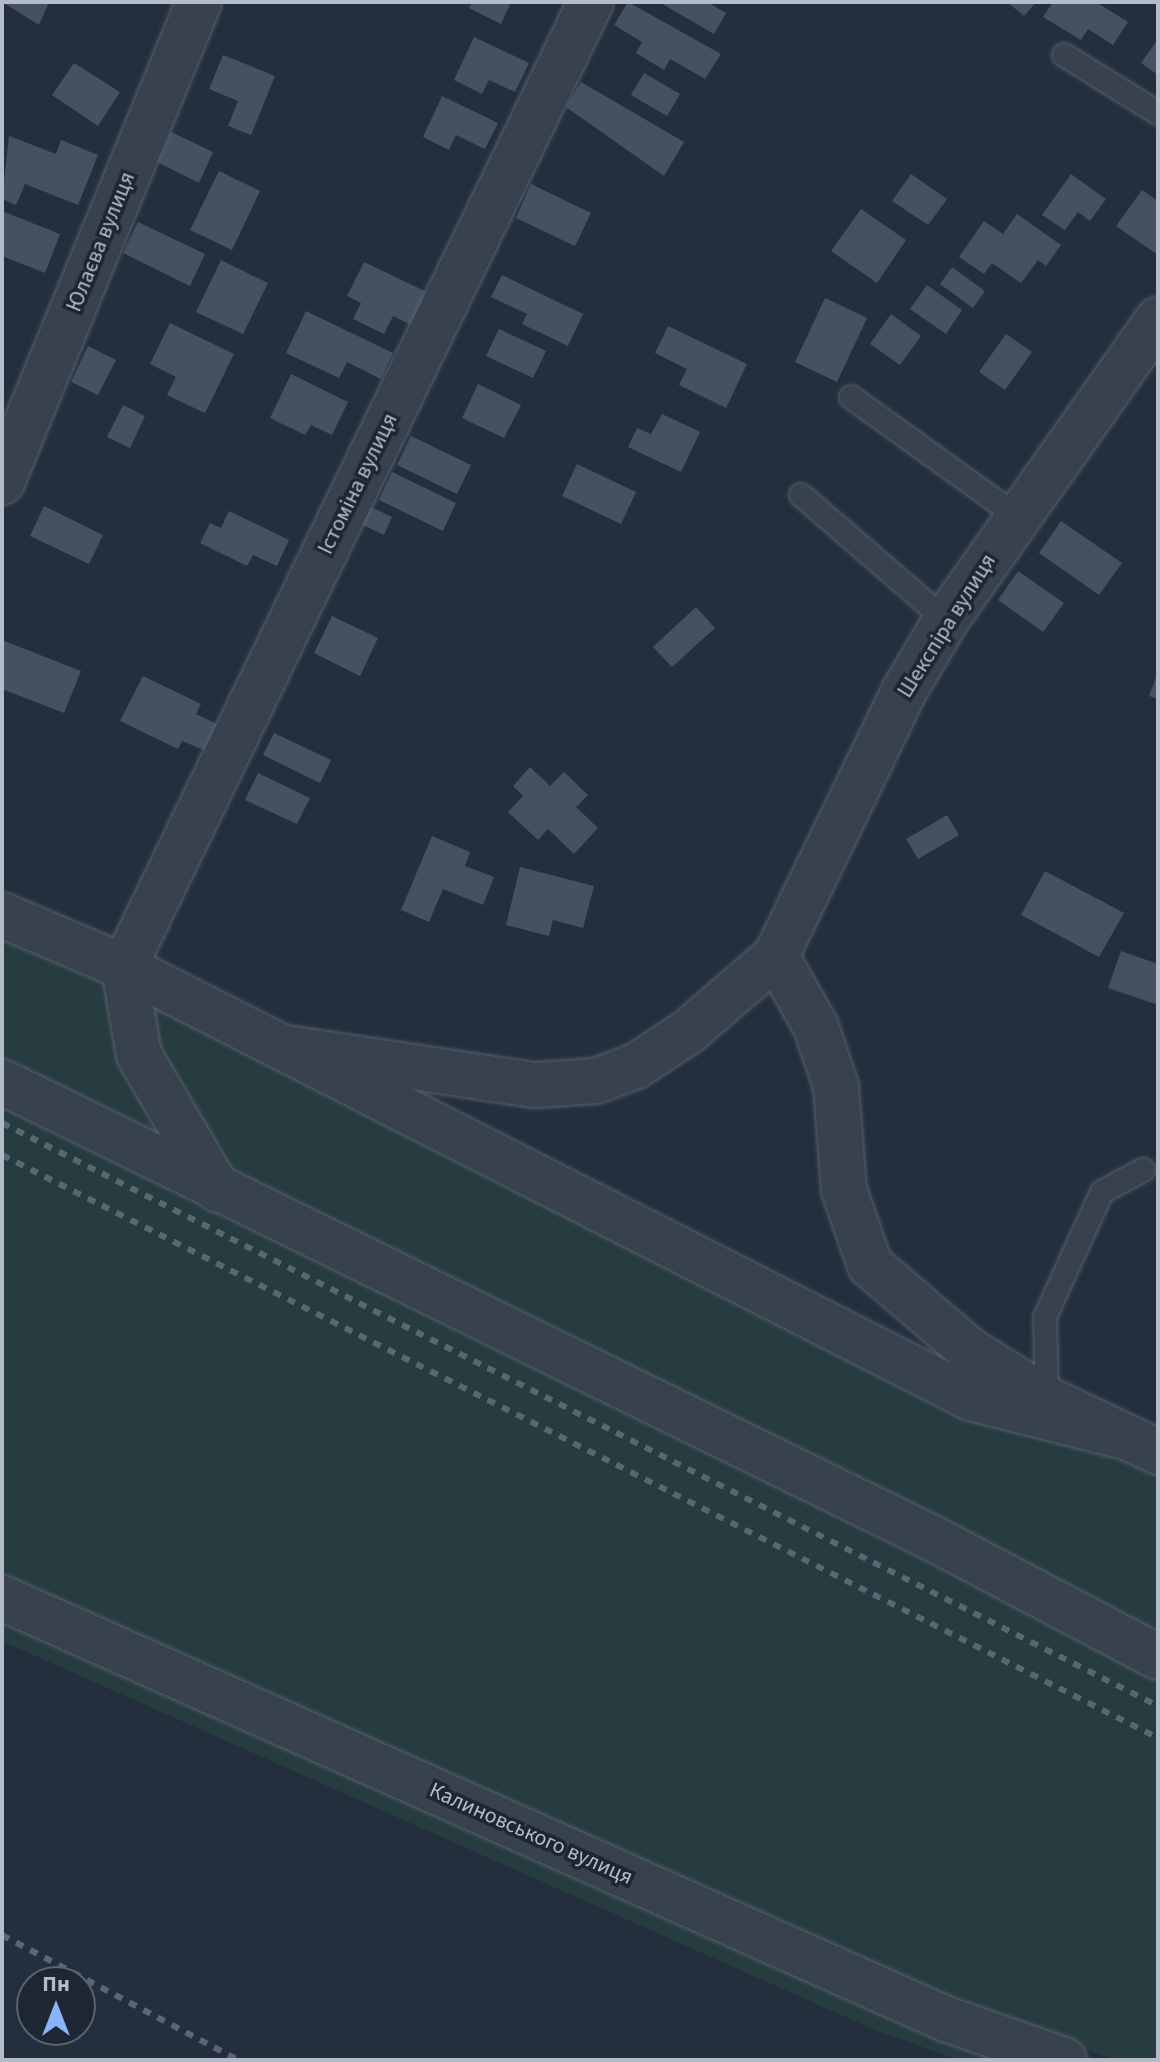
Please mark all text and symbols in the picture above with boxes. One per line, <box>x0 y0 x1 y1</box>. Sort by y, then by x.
street label: Юлаєва вулиця <box>61 168 141 316</box>
street label: Істоміна вулиця <box>313 409 403 559</box>
street label: Шекспіра вулиця <box>892 549 1002 703</box>
street label: Калиновського вулиця <box>425 1777 637 1891</box>
north arrow <box>16 1966 96 2046</box>
text: Пн <box>42 1968 70 2000</box>

